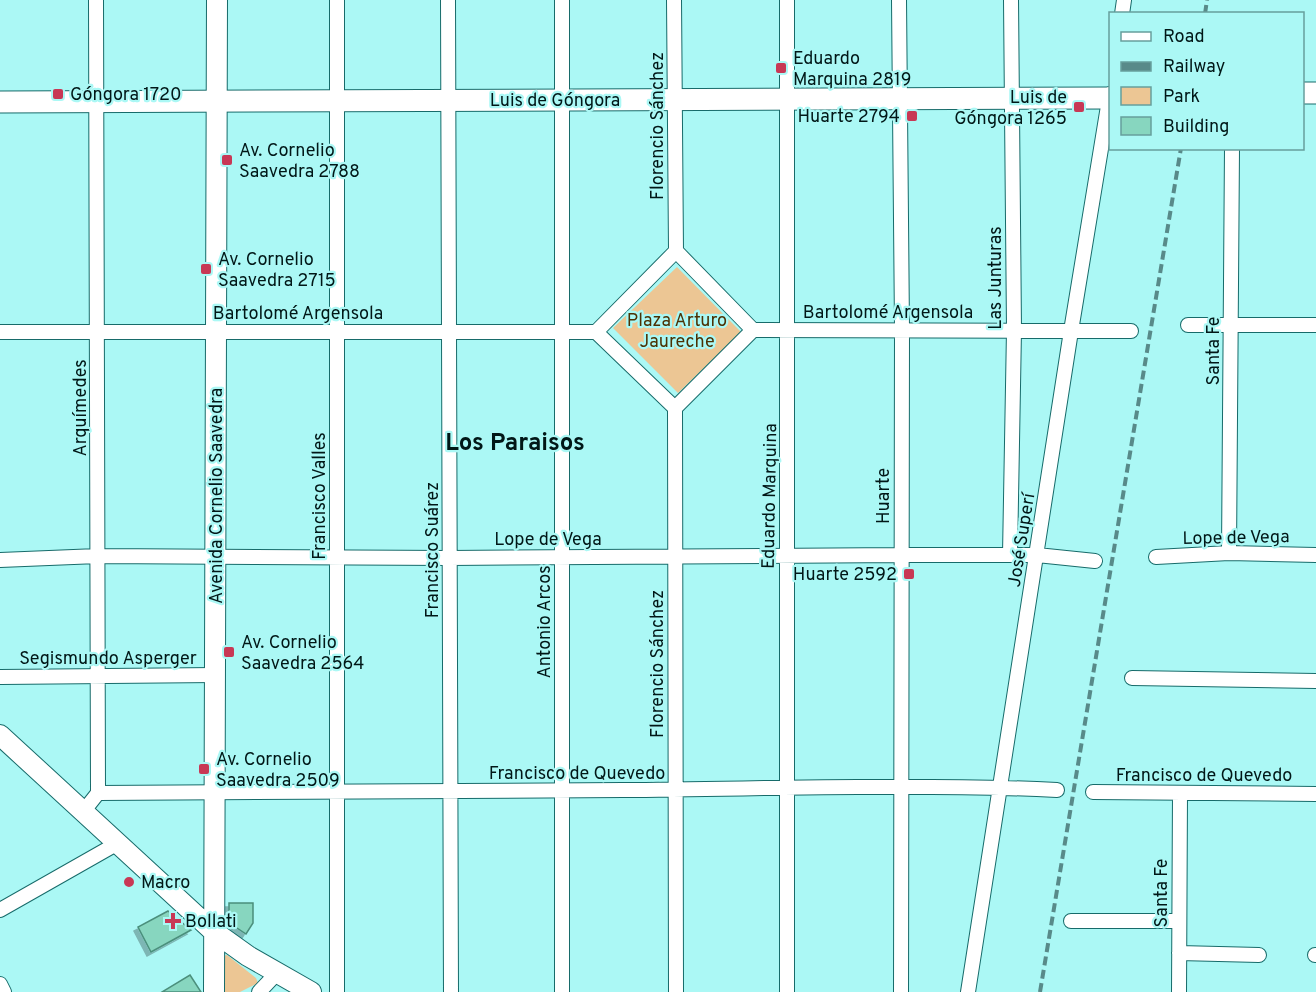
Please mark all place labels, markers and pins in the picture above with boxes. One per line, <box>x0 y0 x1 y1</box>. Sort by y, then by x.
place label: Eduardo Marquina 2819 <box>793 48 911 92</box>
marker: Eduardo Marquina 2819 <box>774 61 788 75</box>
place label: Góngora 1720 <box>70 84 182 107</box>
marker: Góngora 1720 <box>51 87 65 101</box>
place label: Luis de Góngora 1265 <box>954 87 1067 131</box>
marker: Luis de Góngora 1265 <box>1072 100 1086 114</box>
place label: Huarte 2794 <box>797 106 900 129</box>
marker: Huarte 2794 <box>905 109 919 123</box>
place label: Av. Cornelio Saavedra 2788 <box>239 140 360 184</box>
marker: Av. Cornelio Saavedra 2788 <box>220 153 234 167</box>
place label: Av. Cornelio Saavedra 2715 <box>218 249 336 293</box>
marker: Av. Cornelio Saavedra 2715 <box>199 262 213 276</box>
place label: Huarte 2592 <box>793 564 897 587</box>
marker: Huarte 2592 <box>902 567 916 581</box>
place label: Av. Cornelio Saavedra 2564 <box>241 632 364 676</box>
marker: Av. Cornelio Saavedra 2564 <box>222 645 236 659</box>
place label: Av. Cornelio Saavedra 2509 <box>216 749 340 793</box>
marker: Av. Cornelio Saavedra 2509 <box>197 762 211 776</box>
place label: Macro <box>141 872 190 895</box>
marker: Macro <box>122 875 136 889</box>
place label: Bollati <box>185 911 237 934</box>
marker: Bollati <box>166 914 180 928</box>

